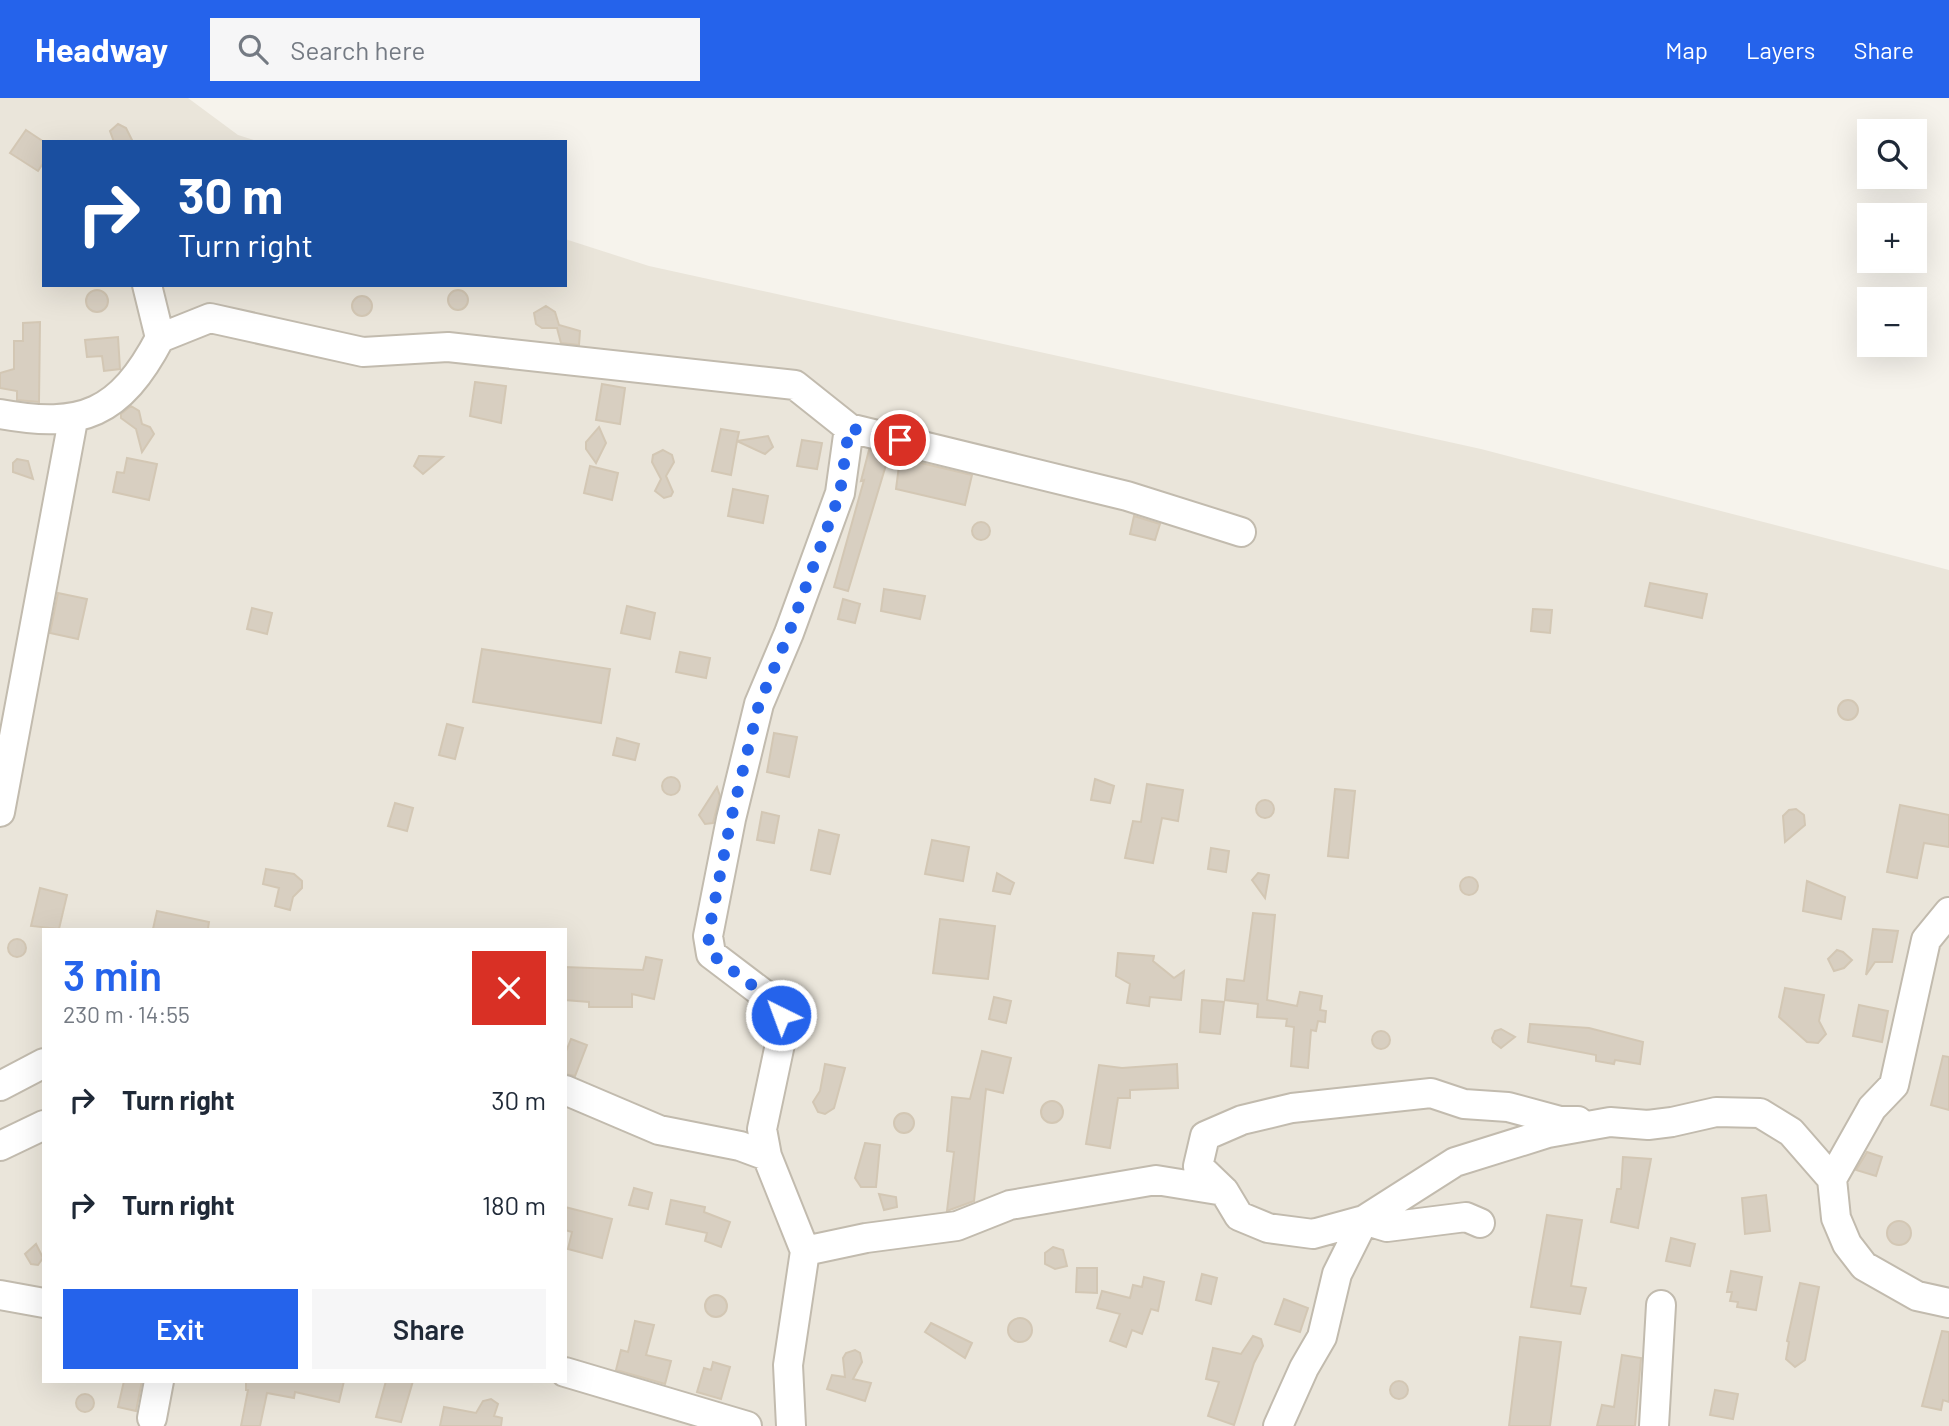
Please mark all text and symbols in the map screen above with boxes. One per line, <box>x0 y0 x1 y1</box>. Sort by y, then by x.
search box <box>210 18 700 81</box>
text: Headway <box>35 29 168 69</box>
icon: search <box>234 30 272 68</box>
text: Search here <box>290 34 425 65</box>
text: Map <box>1665 35 1708 64</box>
text: Layers <box>1746 35 1815 64</box>
text: Share <box>1853 35 1914 64</box>
map controls <box>1857 119 1927 357</box>
button: search <box>1857 119 1927 189</box>
text: 30 m <box>178 165 283 224</box>
icon: right <box>63 168 154 259</box>
button: + <box>1857 203 1927 273</box>
text: Turn right <box>178 225 313 263</box>
button: − <box>1857 287 1927 357</box>
pin <box>870 410 930 470</box>
icon: arrive <box>881 421 919 459</box>
text: 3 min <box>63 949 162 999</box>
button: close <box>472 951 546 1025</box>
position arrow <box>744 978 818 1052</box>
text: 230 m · 14:55 <box>63 1000 190 1028</box>
icon: right <box>63 1081 101 1119</box>
text: Turn right <box>122 1084 235 1115</box>
text: 30 m <box>491 1084 546 1115</box>
icon: right <box>63 1186 101 1224</box>
text: Turn right <box>122 1189 235 1220</box>
text: 180 m <box>482 1189 546 1220</box>
button: Exit <box>63 1289 298 1369</box>
button: Share <box>312 1289 546 1369</box>

